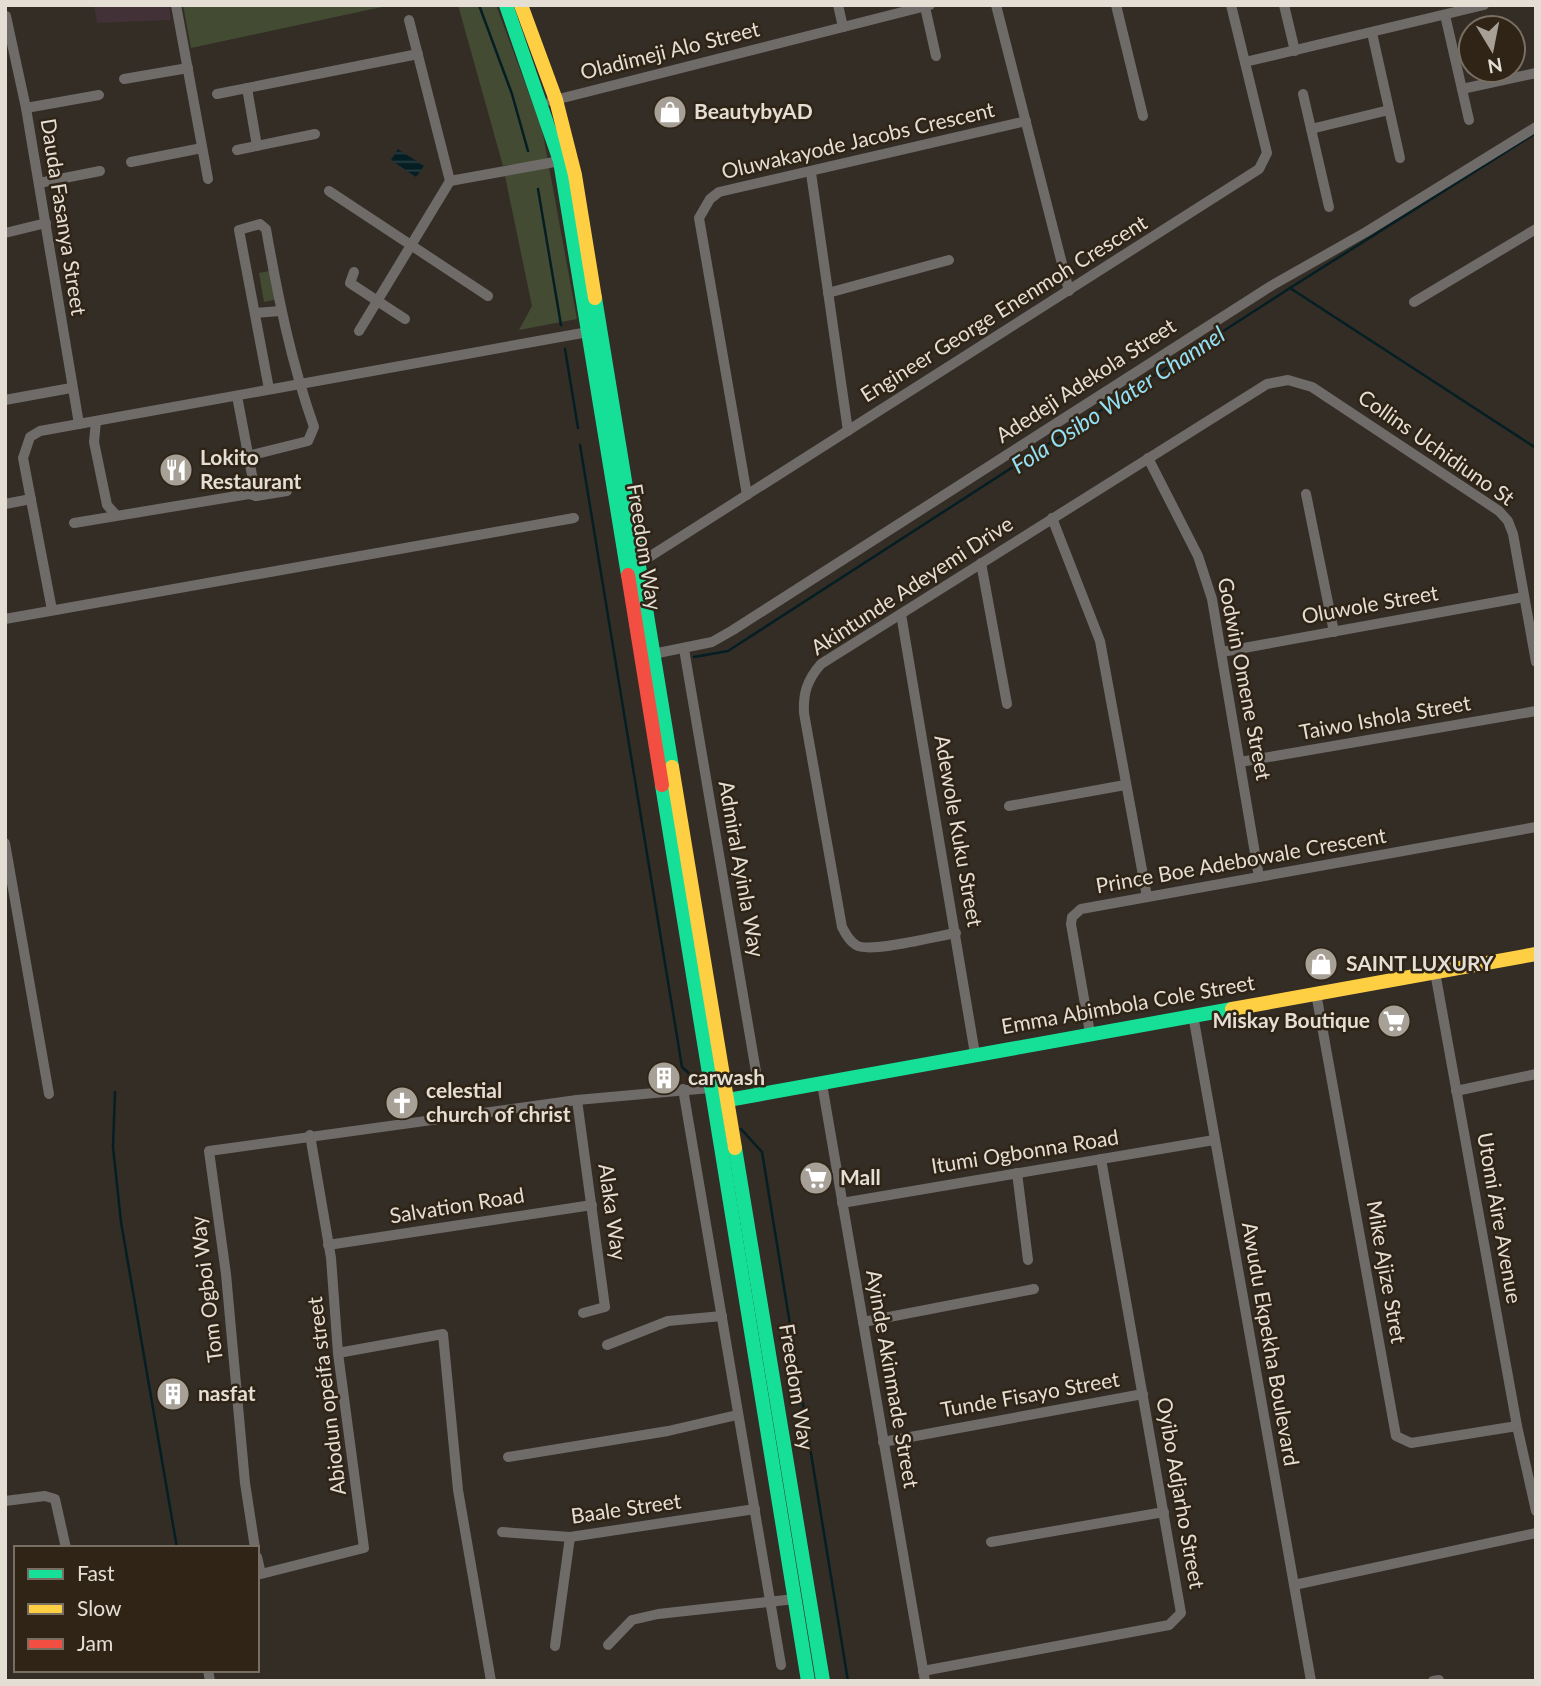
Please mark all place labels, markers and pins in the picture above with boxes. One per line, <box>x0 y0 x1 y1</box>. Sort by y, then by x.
shop icon: BeautybyAD <box>651 93 689 131</box>
place label: BeautybyAD <box>694 98 813 123</box>
place label: Lokito Restaurant <box>200 444 302 493</box>
restaurant icon: Lokito Restaurant <box>157 451 195 489</box>
shop icon: SAINT LUXURY <box>1302 945 1340 983</box>
place label: SAINT LUXURY <box>1346 950 1494 975</box>
supermarket icon: Miskay Boutique <box>1375 1002 1413 1040</box>
place label: Miskay Boutique <box>1212 1007 1370 1032</box>
building icon: carwash <box>645 1059 683 1097</box>
place label: carwash <box>688 1064 765 1089</box>
place label: celestial church of christ <box>426 1077 571 1126</box>
church icon: celestial church of christ <box>383 1084 421 1122</box>
supermarket icon: Mall <box>797 1159 835 1197</box>
place label: Mall <box>840 1164 881 1189</box>
building icon: nasfat <box>154 1375 192 1413</box>
place label: nasfat <box>198 1380 256 1405</box>

